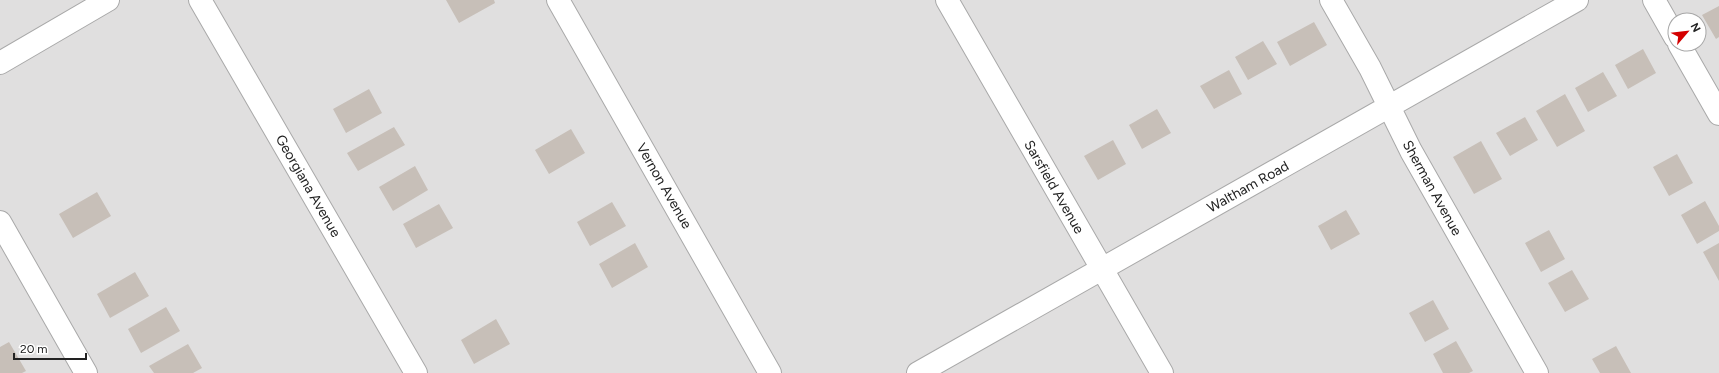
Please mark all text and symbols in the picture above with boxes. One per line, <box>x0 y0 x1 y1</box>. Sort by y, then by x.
north arrow <box>1667 12 1707 52</box>
text: N <box>1688 21 1703 34</box>
street label: Georgiana Avenue <box>272 132 344 241</box>
street label: Sarsfield Avenue <box>1020 137 1088 237</box>
street label: Sherman Avenue <box>1399 137 1465 239</box>
street label: Vernon Avenue <box>633 140 696 232</box>
street label: Waltham Road <box>1204 158 1292 216</box>
scale bar <box>14 335 86 361</box>
text: 20 m <box>20 342 48 356</box>

